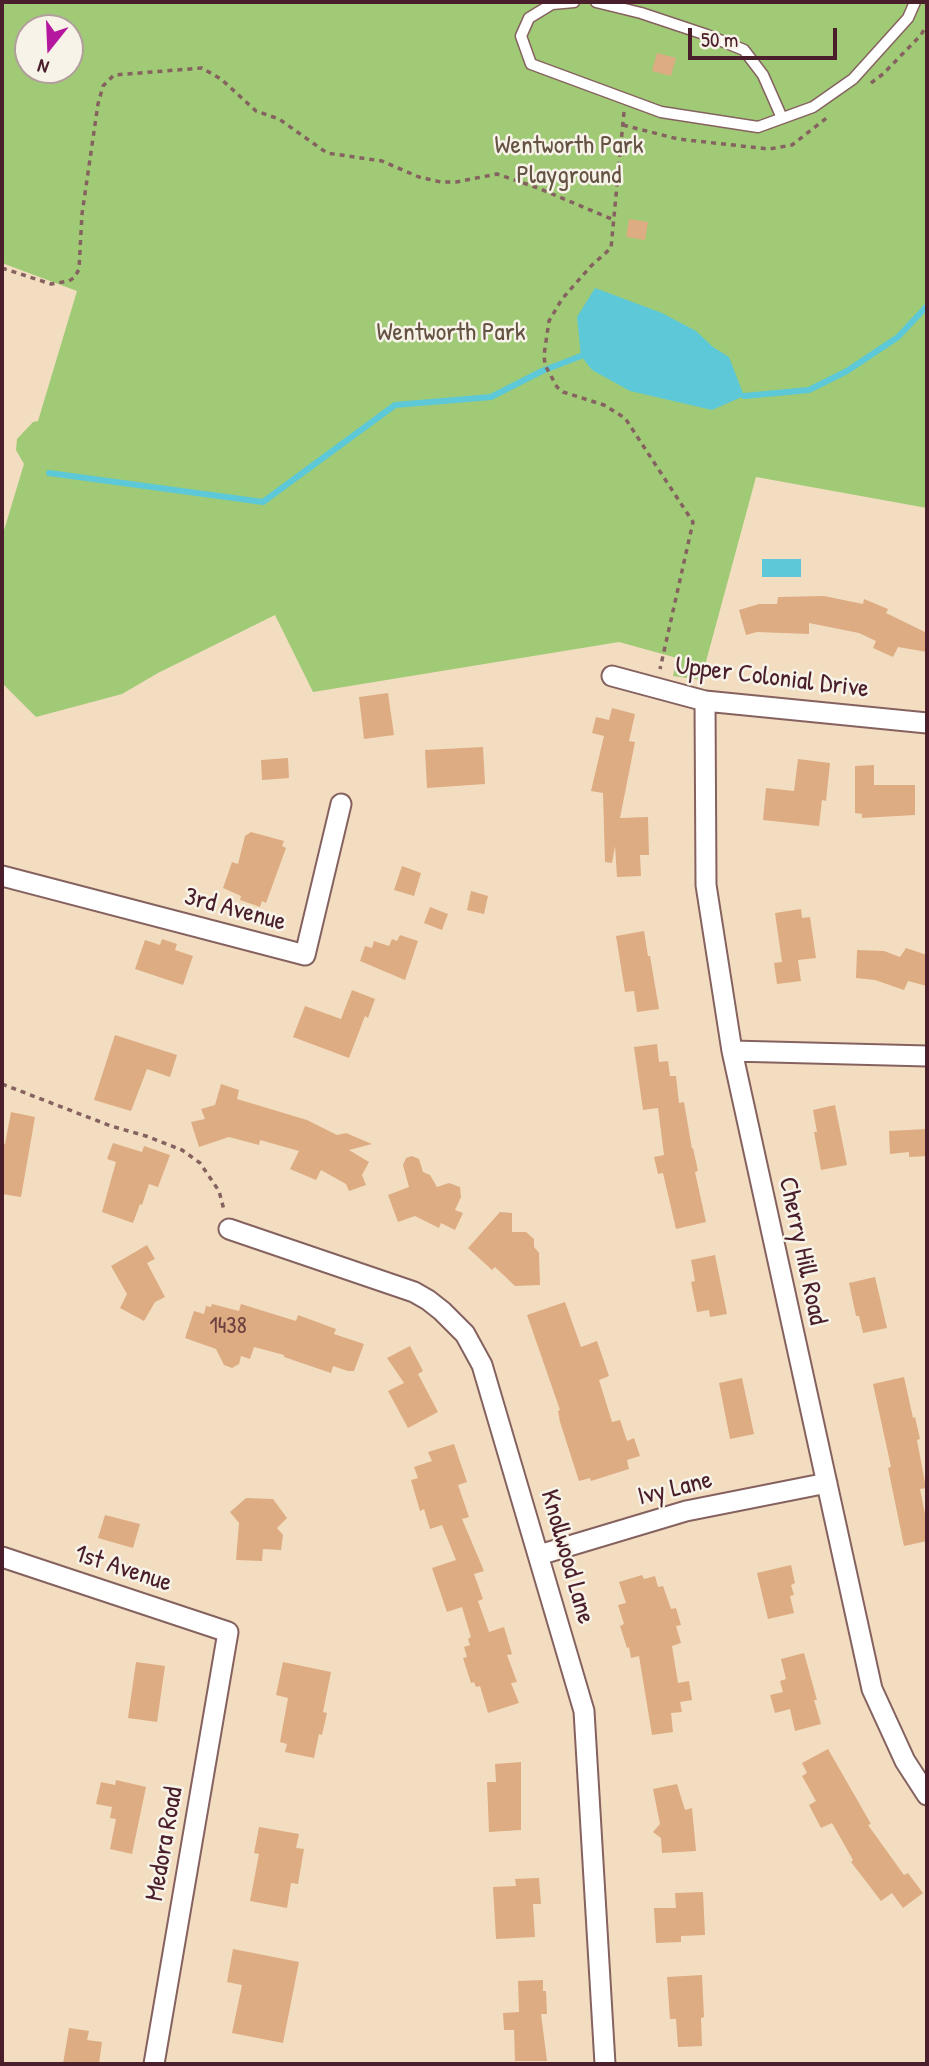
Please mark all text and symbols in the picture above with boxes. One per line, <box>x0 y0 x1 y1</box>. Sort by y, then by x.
north arrow <box>14 14 84 84</box>
scale bar <box>691 14 840 58</box>
text: 50 m <box>701 25 738 54</box>
text: N <box>34 53 52 81</box>
park label: Wentworth Park Playground <box>495 130 643 192</box>
park label: Wentworth Park <box>377 317 525 349</box>
street label: Upper Colonial Drive <box>674 651 870 705</box>
street label: 3rd Avenue <box>181 882 289 938</box>
street label: Cherry Hill Road <box>771 1174 833 1328</box>
house number: 1438 <box>209 1313 247 1341</box>
street label: Ivy Lane <box>635 1465 715 1513</box>
street label: Knollwood Lane <box>533 1486 601 1628</box>
street label: 1st Avenue <box>70 1539 176 1599</box>
street label: Medora Road <box>140 1785 190 1903</box>

